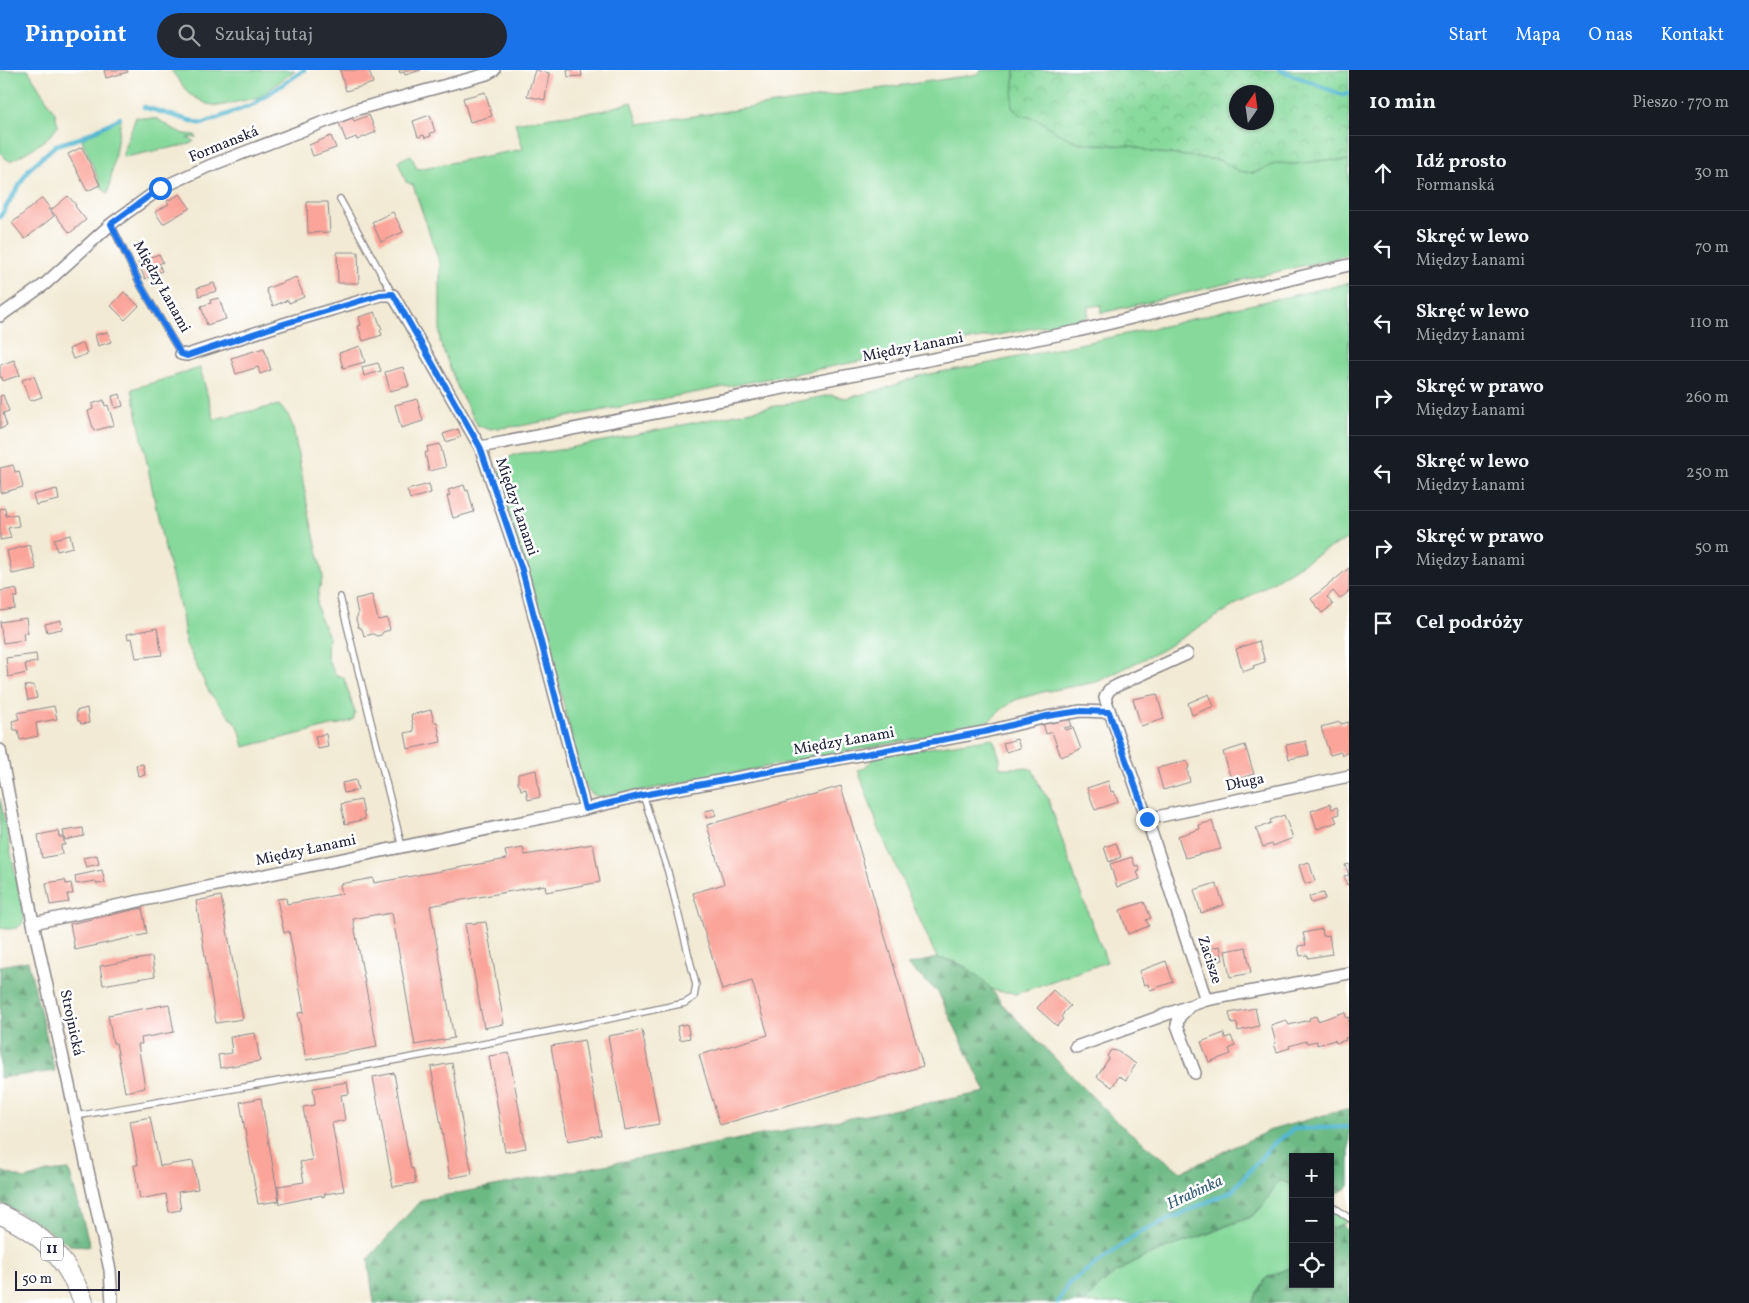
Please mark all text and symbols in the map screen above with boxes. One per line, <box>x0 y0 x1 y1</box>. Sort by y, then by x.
search box <box>157 13 507 58</box>
text: Pinpoint <box>25 18 127 52</box>
icon: search <box>175 21 203 49</box>
text: Szukaj tutaj <box>215 22 313 48</box>
text: Start <box>1449 23 1488 48</box>
text: Mapa <box>1516 23 1561 48</box>
text: O nas <box>1589 23 1633 48</box>
text: Kontakt <box>1661 23 1724 48</box>
north arrow <box>1229 85 1274 130</box>
text: 10 min <box>1369 88 1436 117</box>
text: Pieszo · 770 m <box>1633 92 1729 114</box>
street label: Formanská <box>186 121 262 169</box>
text: Idź prosto <box>1416 149 1507 175</box>
icon: ahead <box>1369 159 1397 187</box>
text: 30 m <box>1694 162 1729 184</box>
text: Formanská <box>1416 175 1495 197</box>
route start <box>149 177 172 200</box>
text: Skręć w lewo <box>1416 224 1529 250</box>
icon: left <box>1369 234 1397 262</box>
street label: Między Łanami <box>127 237 195 337</box>
text: 70 m <box>1695 237 1729 259</box>
text: Między Łanami <box>1416 250 1525 272</box>
text: Skręć w lewo <box>1416 299 1529 325</box>
icon: left <box>1369 309 1397 337</box>
text: 110 m <box>1690 312 1729 334</box>
text: Między Łanami <box>1416 325 1525 347</box>
street label: Między Łanami <box>861 328 965 368</box>
text: Skręć w prawo <box>1416 374 1544 400</box>
icon: right <box>1369 384 1397 412</box>
text: 260 m <box>1685 387 1729 409</box>
text: Między Łanami <box>1416 400 1525 422</box>
text: Skręć w lewo <box>1416 449 1529 475</box>
street label: Między Łanami <box>489 455 543 559</box>
icon: left <box>1369 459 1397 487</box>
text: 250 m <box>1686 462 1729 484</box>
text: Między Łanami <box>1416 475 1525 497</box>
text: Skręć w prawo <box>1416 524 1544 550</box>
icon: right <box>1369 534 1397 562</box>
text: 50 m <box>1695 537 1729 559</box>
text: Między Łanami <box>1416 550 1525 572</box>
icon: arrive <box>1369 609 1397 637</box>
text: Cel podróży <box>1416 610 1523 636</box>
street label: Między Łanami <box>792 723 896 761</box>
street label: Długa <box>1224 769 1266 797</box>
route end <box>1136 808 1159 831</box>
street label: Między Łanami <box>254 830 358 872</box>
street label: Zacisze <box>1191 933 1227 987</box>
street label: Strojnická <box>54 988 88 1058</box>
map controls <box>1289 1153 1334 1288</box>
button: + <box>1289 1153 1334 1198</box>
water label: Hrabinka <box>1163 1170 1227 1216</box>
button: − <box>1289 1198 1334 1243</box>
road number: 11 <box>41 1238 63 1260</box>
button: locate <box>1289 1243 1334 1288</box>
scale bar <box>15 1268 120 1291</box>
text: 50 m <box>22 1270 52 1289</box>

